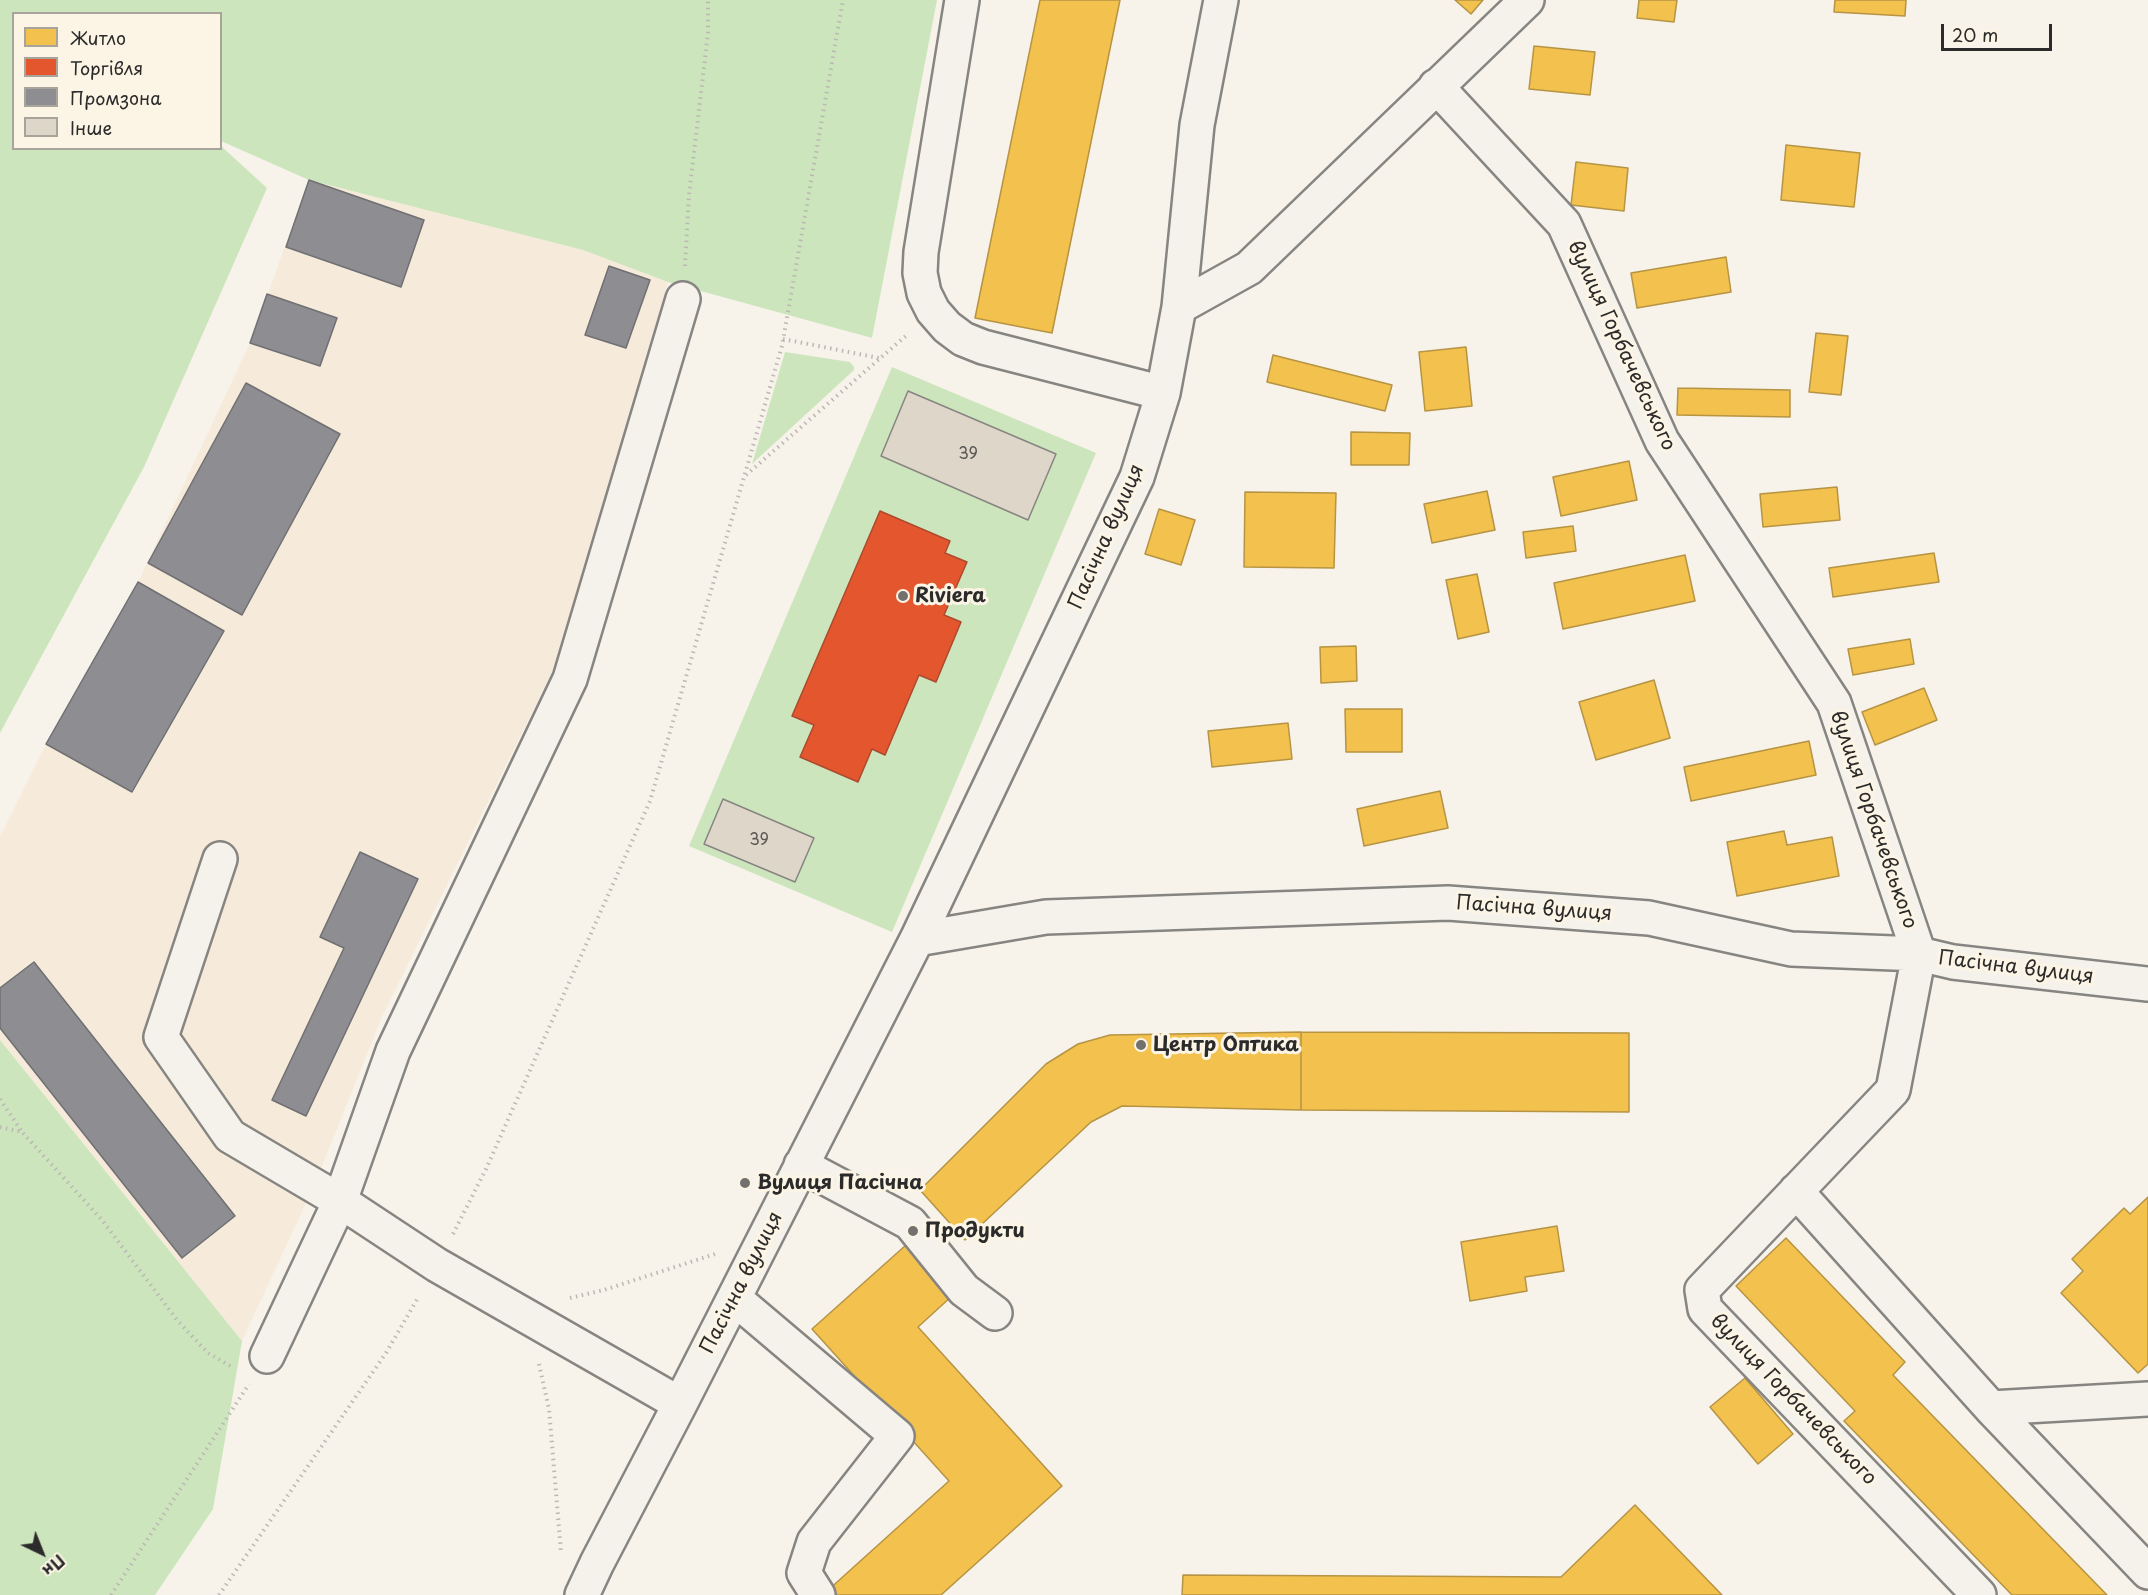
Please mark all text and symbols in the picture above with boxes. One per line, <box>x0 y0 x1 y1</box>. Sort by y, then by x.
legend <box>12 12 222 150</box>
scale bar <box>1944 12 2055 50</box>
text: 20 m <box>1952 21 1998 48</box>
text: Житло <box>70 24 126 51</box>
text: Торгівля <box>70 54 143 81</box>
text: Промзона <box>70 84 161 111</box>
text: Інше <box>70 114 112 141</box>
street label: вулиця Горбачевського <box>1562 237 1680 455</box>
house number: 39 <box>958 445 978 465</box>
street label: Пасічна вулиця <box>1064 461 1150 613</box>
place label: Riviera <box>915 584 986 608</box>
marker: Riviera <box>896 589 910 603</box>
street label: вулиця Горбачевського <box>1824 708 1922 932</box>
house number: 39 <box>749 831 769 851</box>
street label: Пасічна вулиця <box>1455 892 1613 926</box>
street label: Пасічна вулиця <box>1937 947 2095 989</box>
place label: Центр Оптика <box>1153 1033 1299 1057</box>
marker: Центр Оптика <box>1134 1038 1148 1052</box>
place label: Вулиця Пасічна <box>757 1171 923 1195</box>
marker: Вулиця Пасічна <box>738 1176 752 1190</box>
street label: Пасічна вулиця <box>696 1208 788 1358</box>
place label: Продукти <box>925 1219 1025 1243</box>
marker: Продукти <box>906 1224 920 1238</box>
street label: вулиця Горбачевського <box>1705 1309 1881 1491</box>
north arrow <box>12 1523 72 1583</box>
text: Пн <box>38 1549 71 1583</box>

